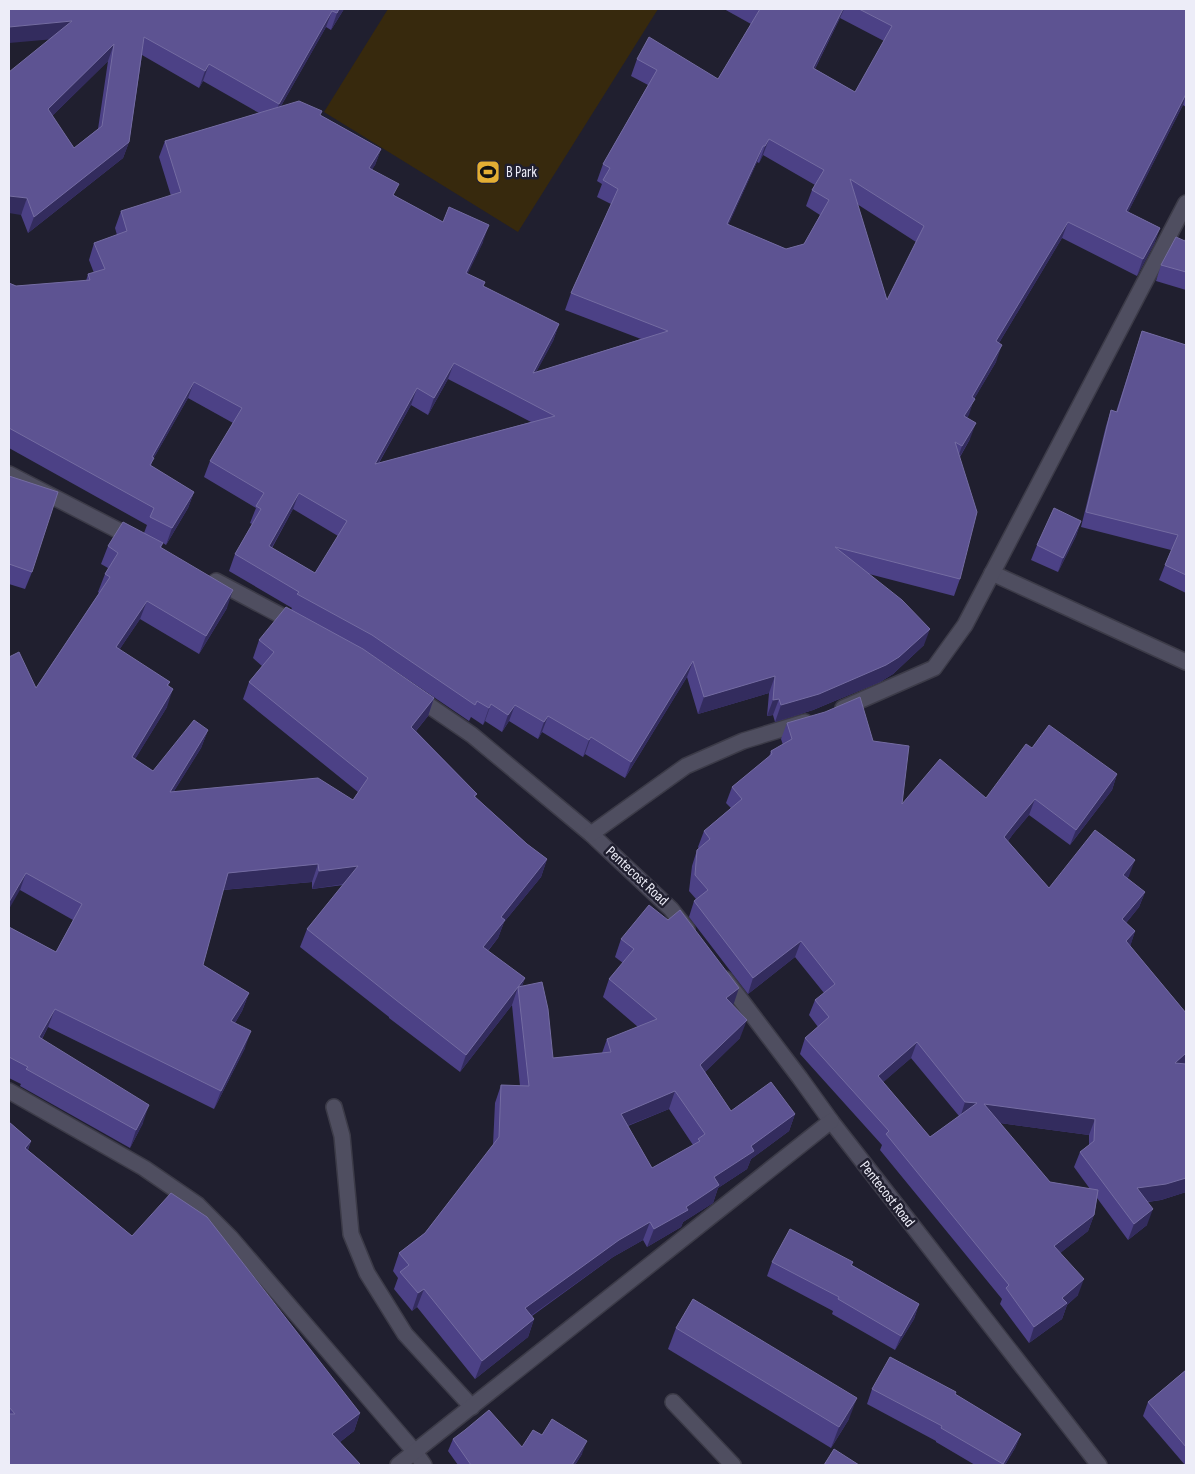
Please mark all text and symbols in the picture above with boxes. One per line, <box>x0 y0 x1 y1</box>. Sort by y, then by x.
sports icon: B Park <box>475 159 501 185</box>
place label: B Park <box>506 163 537 182</box>
street label: Pentecost Road <box>602 842 672 910</box>
street label: Pentecost Road <box>855 1157 919 1231</box>

